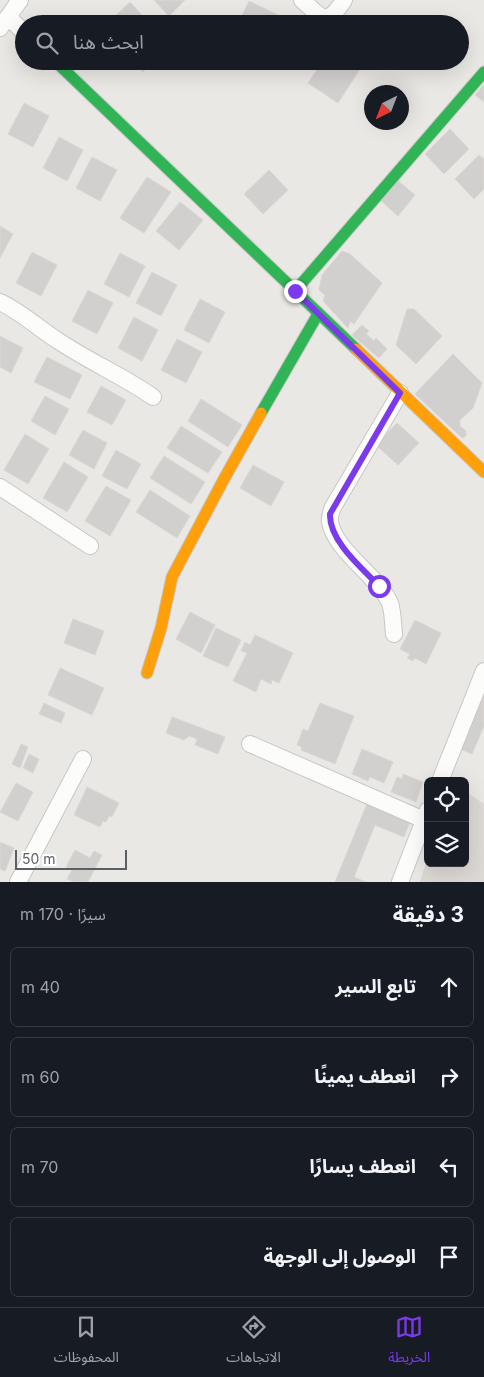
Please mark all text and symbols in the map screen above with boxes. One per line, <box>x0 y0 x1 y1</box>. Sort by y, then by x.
search box <box>15 15 469 70</box>
icon: search <box>33 29 61 57</box>
text: ابحث هنا <box>73 31 144 54</box>
north arrow <box>364 85 409 130</box>
route end <box>284 280 307 303</box>
route start <box>368 575 391 598</box>
map controls <box>424 777 469 867</box>
button: locate <box>424 777 469 822</box>
button: layers <box>424 822 469 867</box>
scale bar <box>15 847 128 870</box>
text: 50 m <box>22 850 56 867</box>
text: 3 دقيقة <box>393 902 464 927</box>
text: سيرًا · 170 m <box>20 904 106 924</box>
icon: ahead <box>435 973 463 1001</box>
text: تابع السير <box>335 975 416 998</box>
text: 40 m <box>21 977 60 997</box>
icon: right <box>435 1063 463 1091</box>
text: انعطف يمينًا <box>314 1065 416 1088</box>
text: 60 m <box>21 1067 60 1087</box>
icon: left <box>435 1153 463 1181</box>
text: انعطف يسارًا <box>309 1155 416 1178</box>
text: 70 m <box>21 1157 58 1177</box>
icon: arrive <box>435 1243 463 1271</box>
text: الوصول إلى الوجهة <box>264 1245 416 1268</box>
tab: المحفوظات <box>54 1313 119 1372</box>
tab: الاتجاهات <box>226 1313 281 1372</box>
tab: الخريطة <box>388 1313 430 1372</box>

